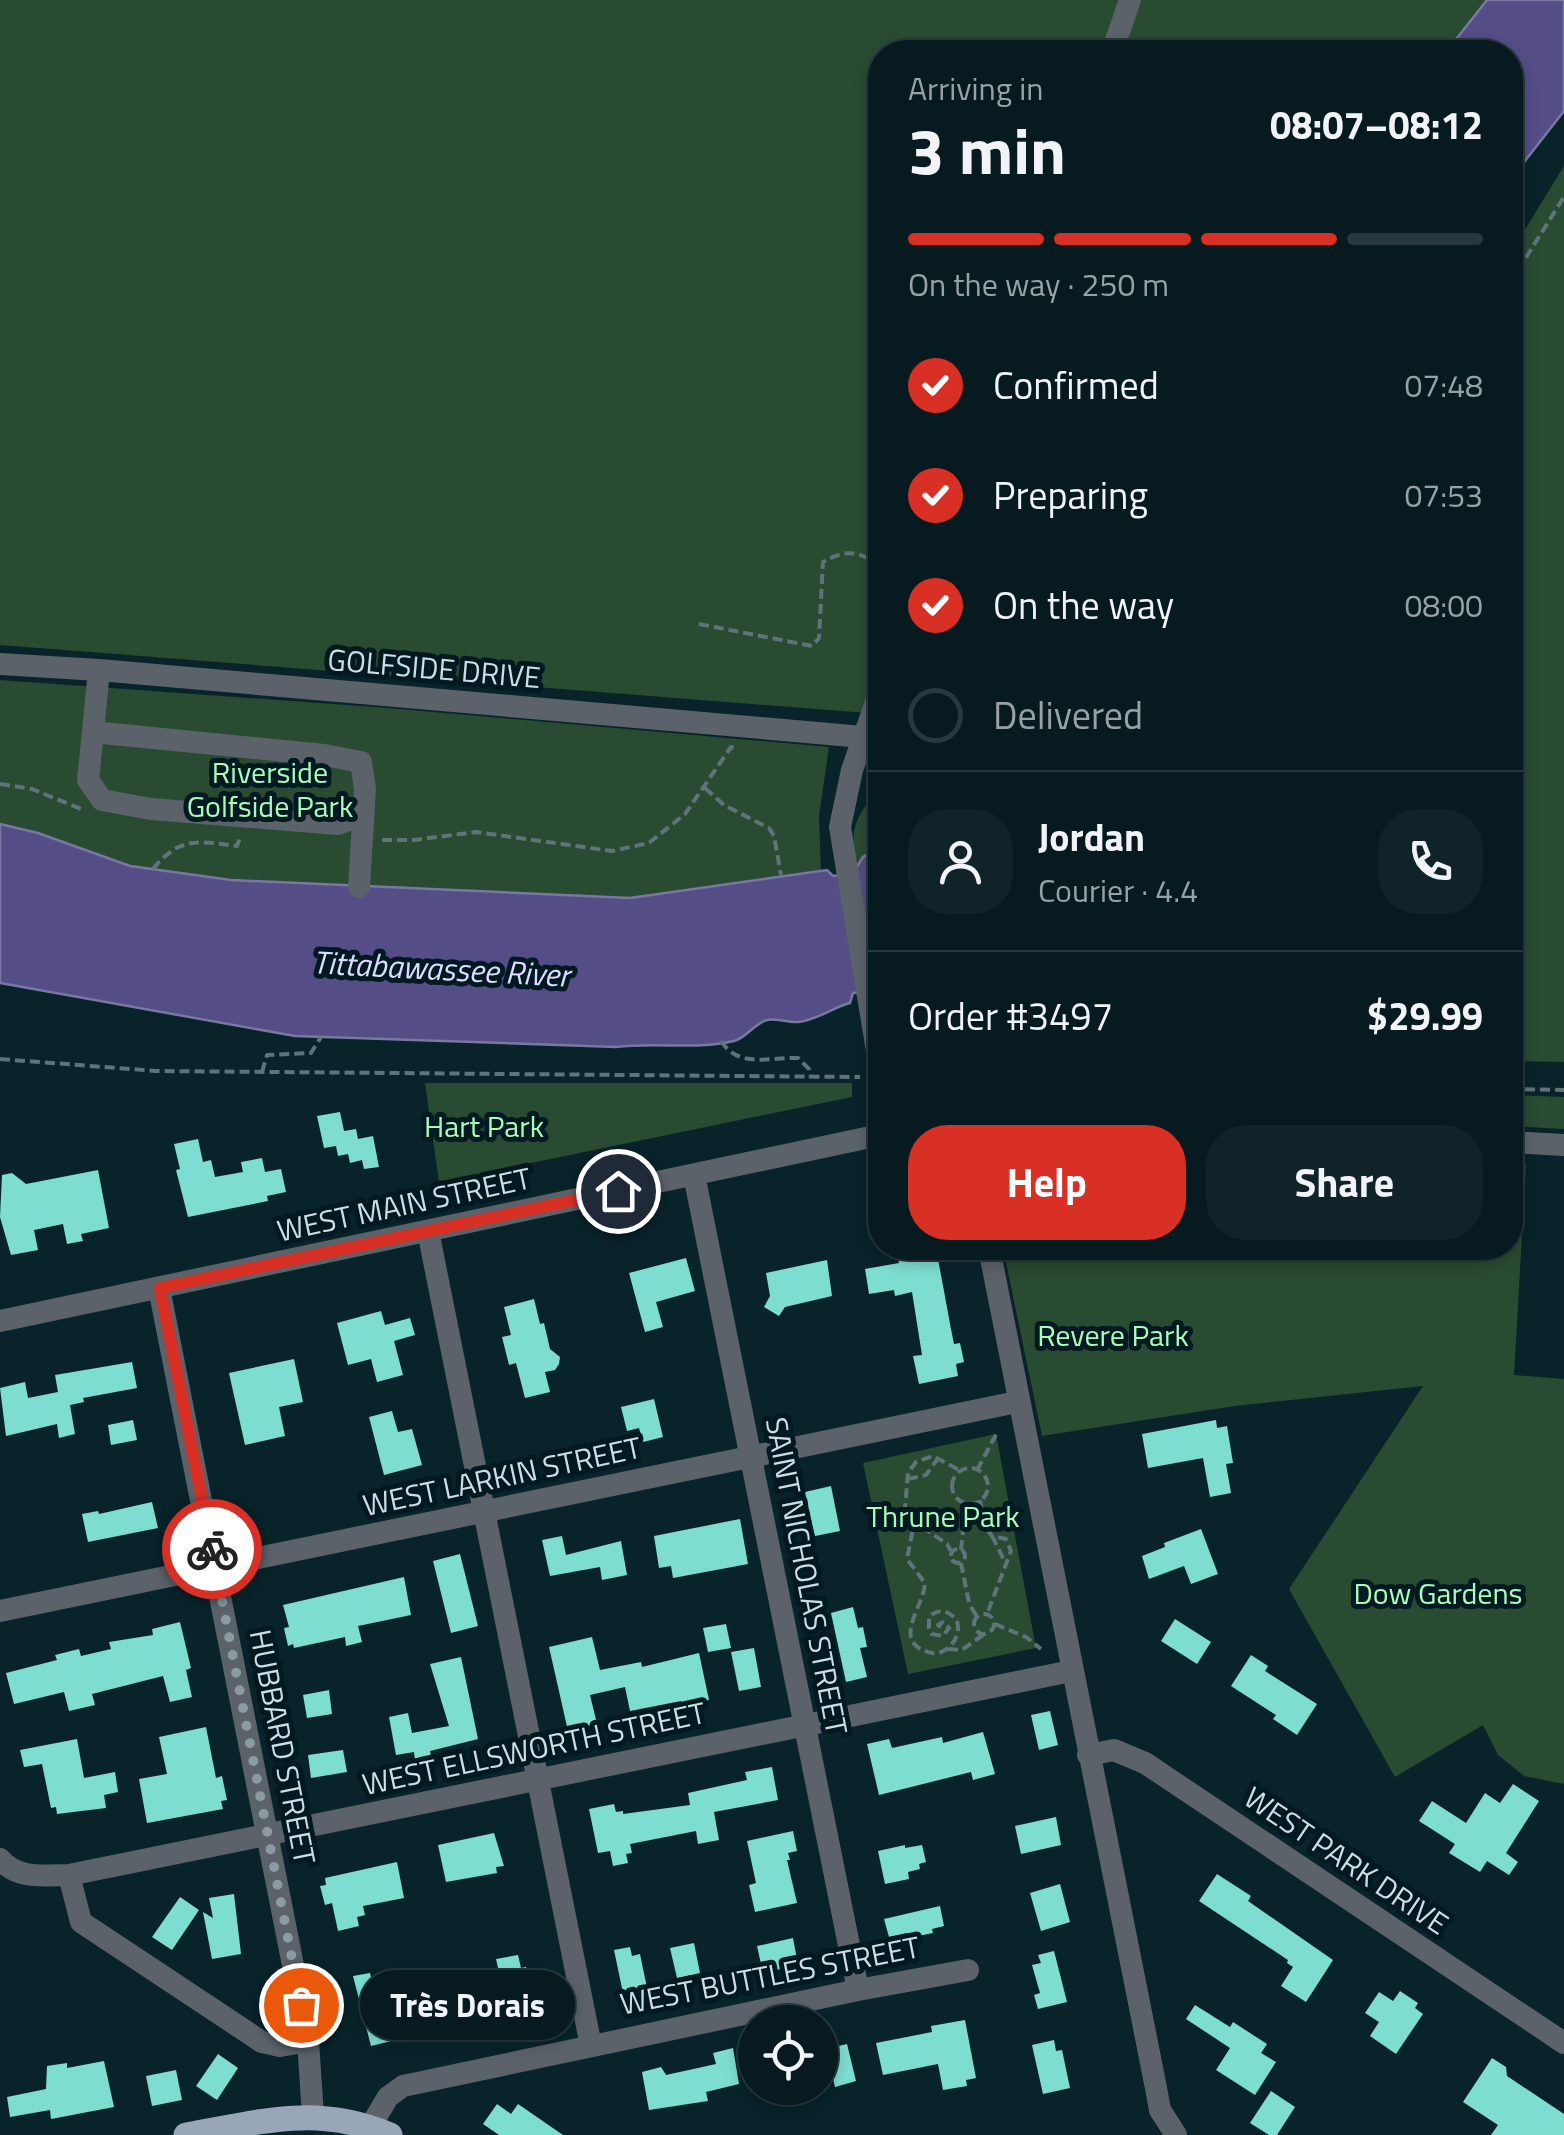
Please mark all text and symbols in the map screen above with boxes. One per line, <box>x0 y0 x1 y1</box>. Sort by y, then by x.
text: Arriving in <box>908 64 1044 112</box>
text: 08:07–08:12 <box>1270 96 1483 154</box>
text: 3 min <box>908 100 1066 199</box>
text: On the way · 250 m <box>908 260 1169 308</box>
text: Confirmed <box>993 356 1159 414</box>
icon: check <box>908 358 963 413</box>
text: 07:48 <box>1404 361 1483 409</box>
text: Preparing <box>993 466 1148 524</box>
icon: check <box>908 468 963 523</box>
text: 07:53 <box>1404 471 1483 519</box>
text: On the way <box>993 576 1174 634</box>
icon: check <box>908 578 963 633</box>
text: 08:00 <box>1404 581 1483 629</box>
street label: GOLFSIDE DRIVE <box>326 636 542 700</box>
text: Delivered <box>993 686 1143 744</box>
park label: Riverside Golfside Park <box>187 749 353 829</box>
text: Jordan <box>1038 808 1145 866</box>
button: person <box>908 809 1013 914</box>
button: phone <box>1378 809 1483 914</box>
text: Courier · 4.4 <box>1038 866 1198 914</box>
water label: Tittabawassee River <box>312 937 574 999</box>
text: Order #3497 <box>908 987 1113 1045</box>
text: $29.99 <box>1367 987 1483 1045</box>
park label: Hart Park <box>424 1103 544 1149</box>
button: Help <box>908 1125 1186 1240</box>
button: Share <box>1206 1125 1483 1240</box>
pin <box>576 1149 661 1234</box>
street label: WEST MAIN STREET <box>273 1155 535 1253</box>
icon: home <box>591 1164 646 1219</box>
park label: Revere Park <box>1037 1312 1189 1358</box>
street label: SAINT NICHOLAS STREET <box>754 1413 860 1739</box>
street label: WEST LARKIN STREET <box>358 1424 645 1528</box>
park label: Thrune Park <box>866 1493 1020 1539</box>
courier <box>162 1499 262 1599</box>
icon: bike <box>185 1522 240 1577</box>
park label: Dow Gardens <box>1353 1570 1523 1616</box>
street label: HUBBARD STREET <box>238 1626 328 1868</box>
street label: WEST ELLSWORTH STREET <box>358 1689 710 1807</box>
street label: WEST PARK DRIVE <box>1235 1775 1458 1946</box>
street label: WEST BUTTLES STREET <box>616 1923 924 2027</box>
pin <box>259 1963 344 2048</box>
callout: Très Dorais <box>361 1970 576 2040</box>
icon: bag <box>274 1978 329 2033</box>
text: Très Dorais <box>390 1981 545 2029</box>
map controls <box>738 2005 838 2105</box>
button: locate <box>738 2005 838 2105</box>

